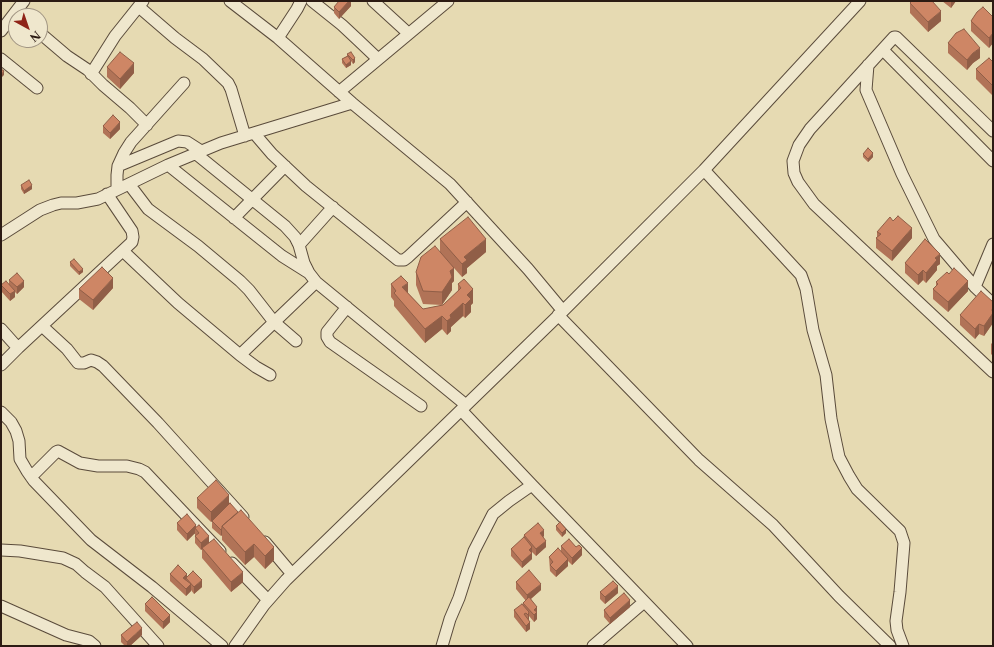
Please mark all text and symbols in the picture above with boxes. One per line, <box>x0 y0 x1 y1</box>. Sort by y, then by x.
north arrow <box>8 8 48 48</box>
text: N <box>27 28 43 45</box>

